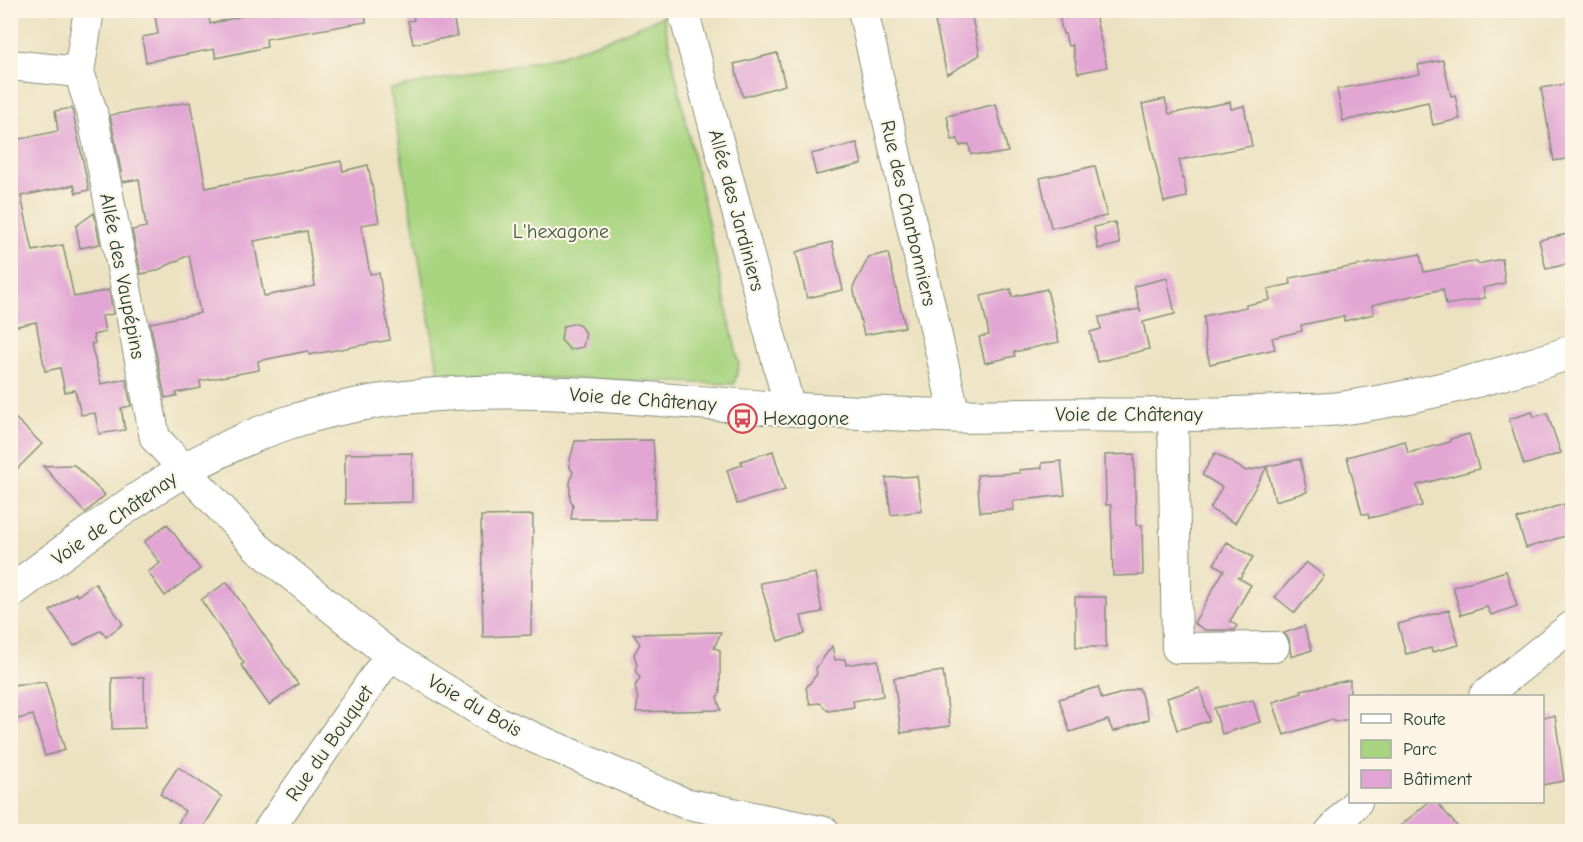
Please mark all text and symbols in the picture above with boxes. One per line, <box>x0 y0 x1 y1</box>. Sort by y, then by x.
street label: Rue des Charbonniers <box>876 118 941 308</box>
street label: Allée des Jardiniers <box>704 127 769 294</box>
street label: Allée des Vaupépins <box>95 191 150 361</box>
park label: L'hexagone <box>513 220 609 243</box>
street label: Voie de Châtenay <box>569 383 717 416</box>
bus stop icon: Hexagone <box>726 402 758 434</box>
street label: Voie de Châtenay <box>1055 403 1203 426</box>
place label: Hexagone <box>763 407 849 430</box>
street label: Voie de Châtenay <box>47 467 181 570</box>
street label: Voie du Bois <box>424 669 526 742</box>
street label: Rue du Bouquet <box>281 680 379 806</box>
legend <box>1349 695 1544 803</box>
text: Route <box>1403 709 1446 730</box>
text: Parc <box>1403 739 1437 760</box>
text: Bâtiment <box>1403 769 1473 790</box>

